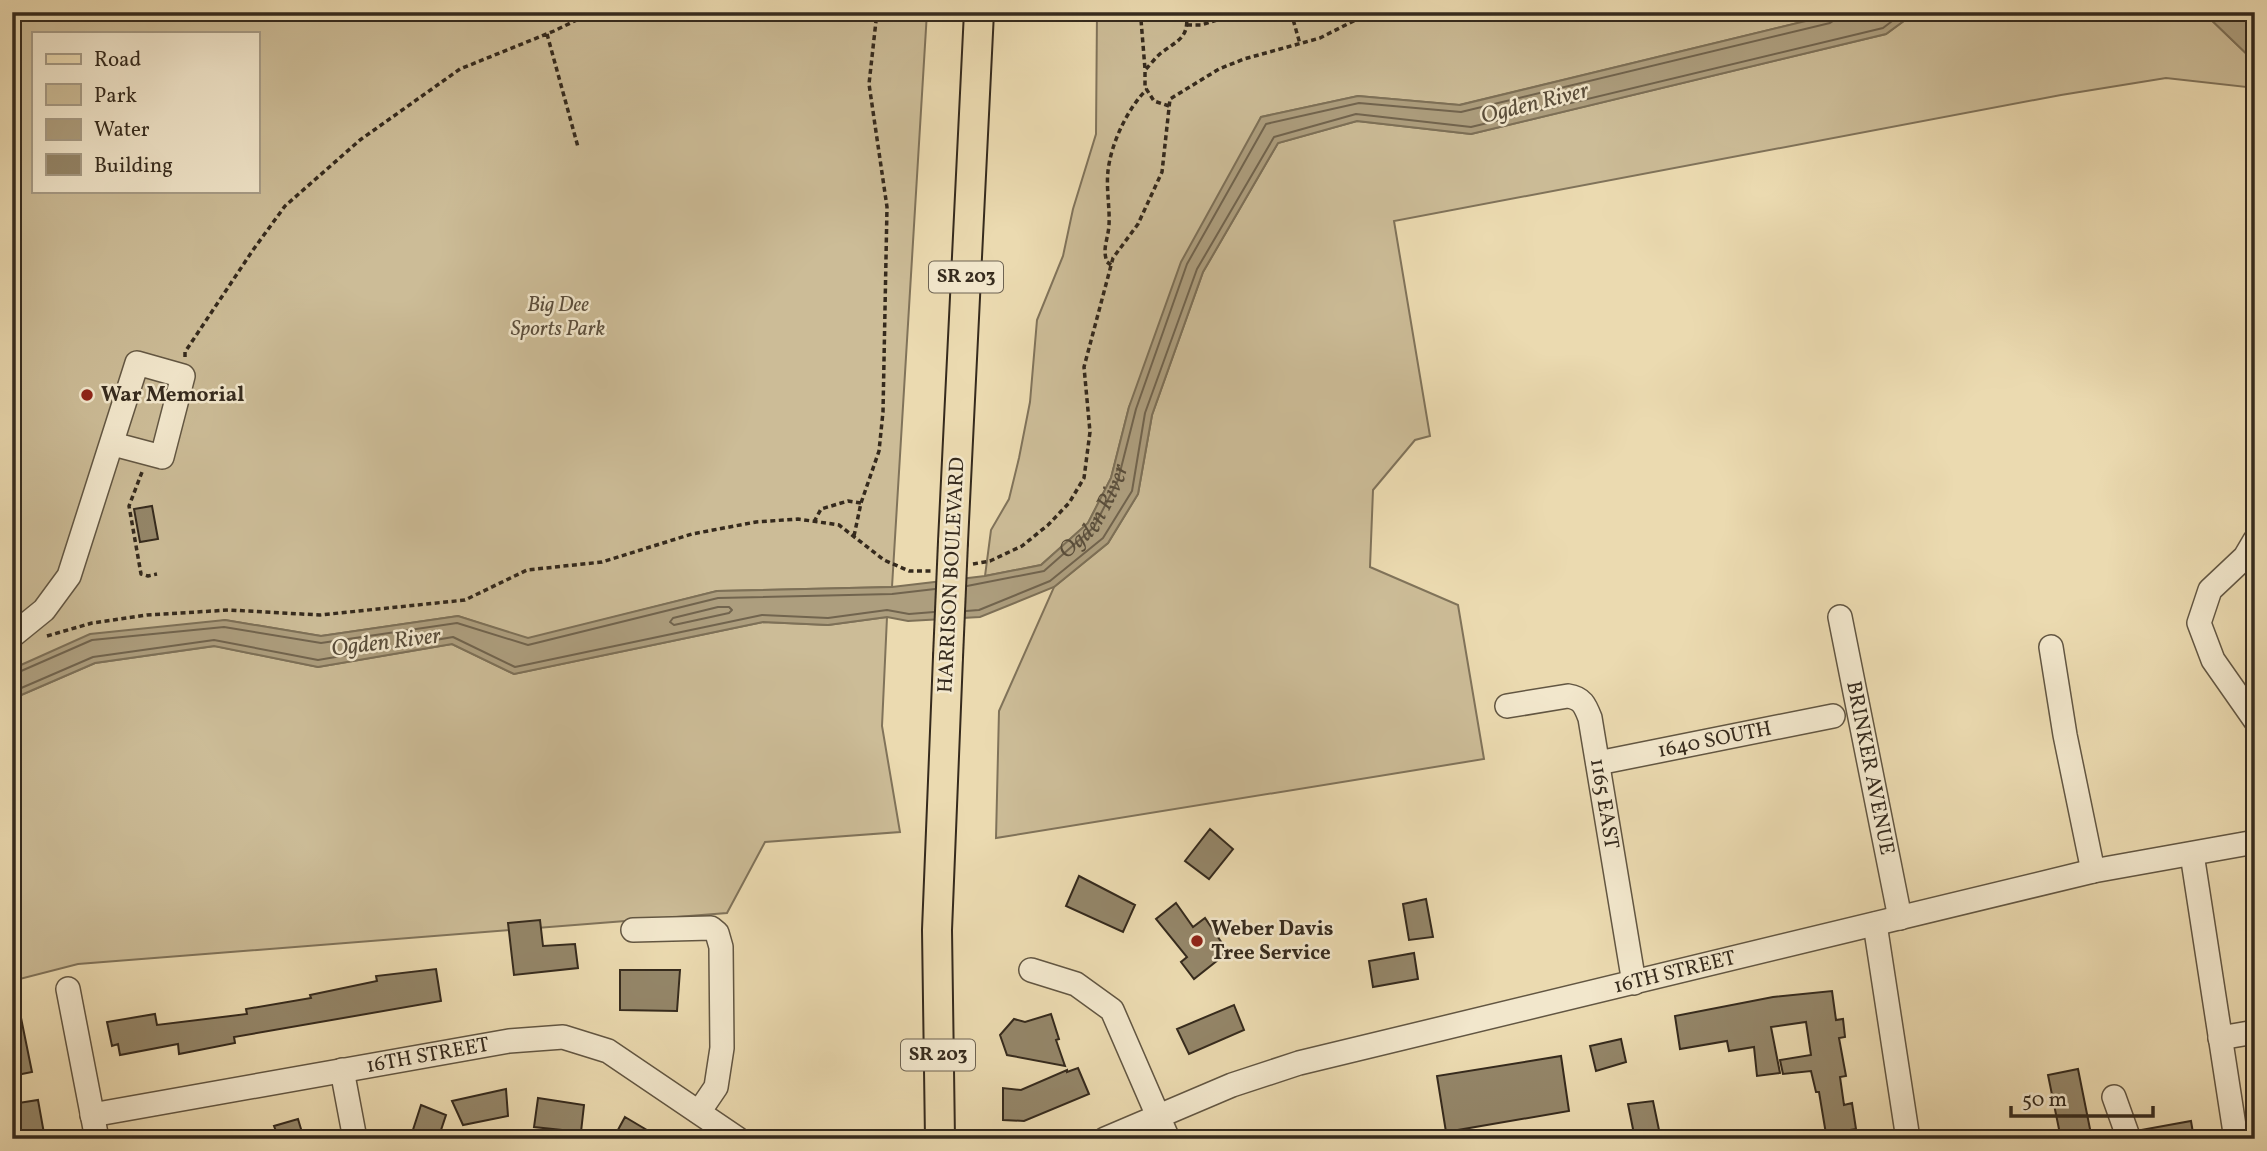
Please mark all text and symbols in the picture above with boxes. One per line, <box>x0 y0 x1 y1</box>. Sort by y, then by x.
legend <box>32 32 259 192</box>
text: Road <box>94 46 141 75</box>
water label: Ogden River <box>1478 75 1593 133</box>
text: Park <box>94 82 137 111</box>
text: Water <box>94 116 150 145</box>
text: Building <box>94 152 173 181</box>
road number: SR 203 <box>929 262 1003 292</box>
park label: Big Dee Sports Park <box>511 291 606 344</box>
place label: War Memorial <box>101 381 244 410</box>
marker: War Memorial <box>79 387 95 403</box>
street label: HARRISON BOULEVARD <box>931 456 973 694</box>
water label: Ogden River <box>1052 461 1137 567</box>
water label: Ogden River <box>329 620 443 666</box>
street label: BRINKER AVENUE <box>1839 678 1902 858</box>
street label: 1640 SOUTH <box>1655 714 1774 765</box>
street label: 1165 EAST <box>1582 756 1626 851</box>
place label: Weber Davis Tree Service <box>1211 915 1334 968</box>
marker: Weber Davis Tree Service <box>1189 933 1205 949</box>
street label: 16TH STREET <box>1611 943 1739 1001</box>
street label: 16TH STREET <box>364 1030 492 1081</box>
road number: SR 203 <box>901 1040 975 1070</box>
scale bar <box>2011 1074 2153 1118</box>
text: 50 m <box>2022 1086 2067 1115</box>

